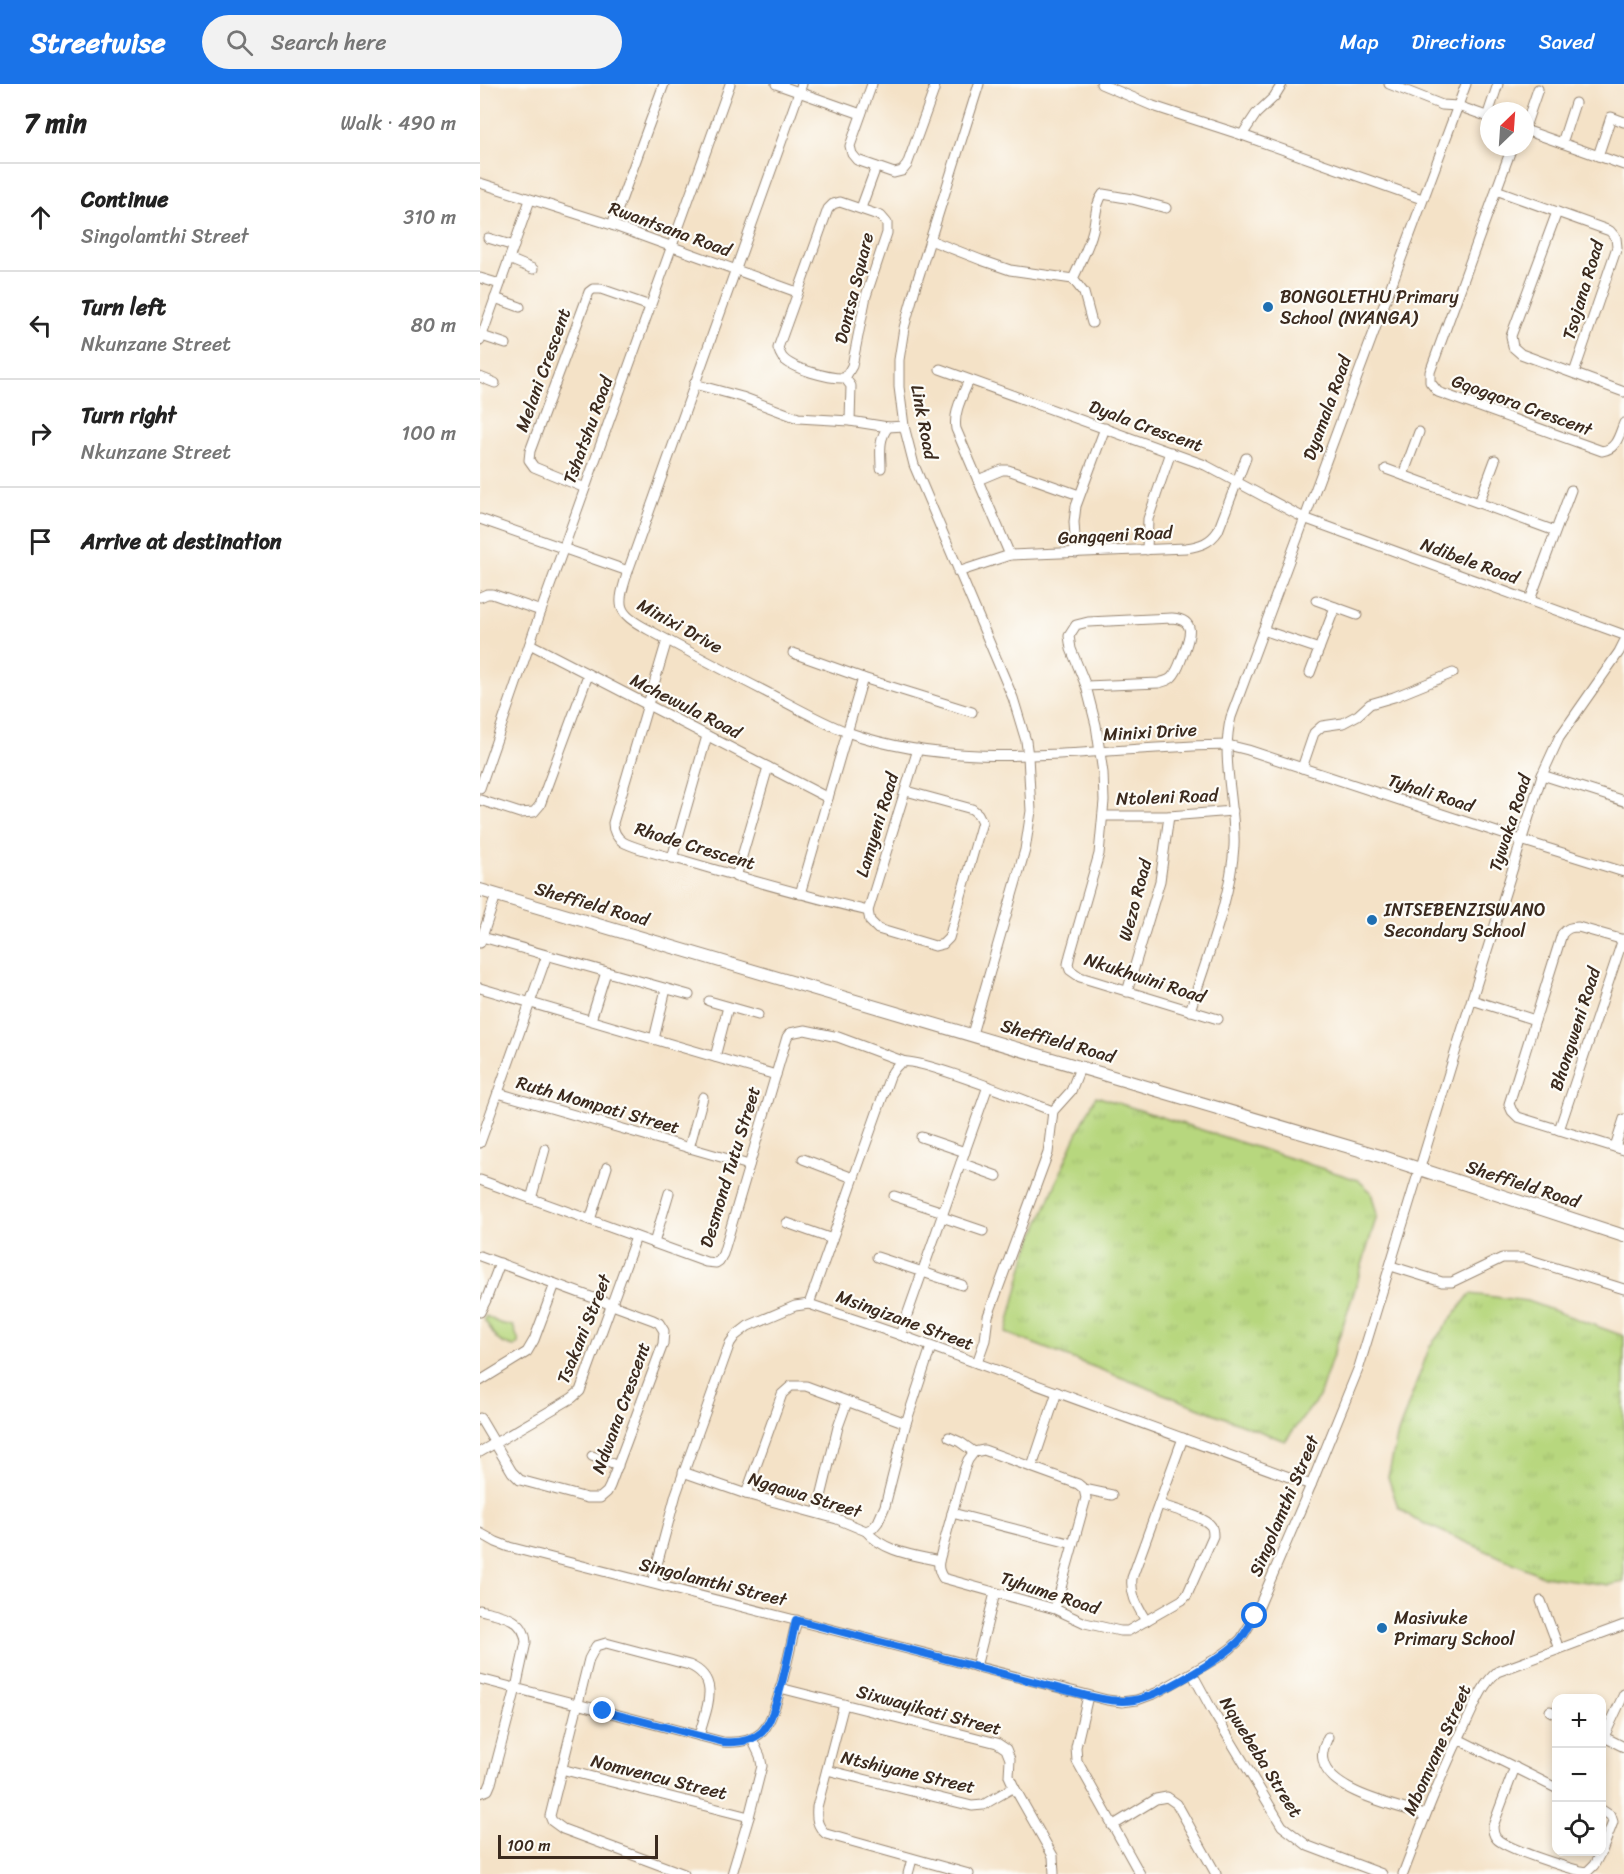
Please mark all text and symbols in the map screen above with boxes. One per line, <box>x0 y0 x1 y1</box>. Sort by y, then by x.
search box <box>202 15 622 69</box>
text: Streetwise <box>30 18 166 67</box>
text: Search here <box>271 23 387 62</box>
text: Map <box>1340 23 1378 61</box>
text: Directions <box>1411 23 1506 61</box>
text: Saved <box>1539 23 1594 61</box>
icon: search <box>223 26 256 59</box>
text: 7 min <box>24 100 87 146</box>
north arrow <box>1480 102 1534 156</box>
text: Walk · 490 m <box>340 106 456 141</box>
text: Continue <box>81 180 169 219</box>
street label: Rwantsana Road <box>604 192 737 267</box>
text: 310 m <box>403 200 456 235</box>
icon: ahead <box>24 201 57 234</box>
text: Singolamthi Street <box>81 219 249 254</box>
street label: Dontsa Square <box>825 229 883 347</box>
street label: Tsojana Road <box>1553 235 1614 344</box>
place label: BONGOLETHU Primary School (NYANGA) <box>1280 281 1459 334</box>
text: Turn left <box>81 288 166 327</box>
marker: BONGOLETHU Primary School (NYANGA) <box>1261 300 1275 314</box>
street label: Melani Crescent <box>506 304 580 436</box>
text: 80 m <box>411 308 456 343</box>
icon: left <box>24 309 57 342</box>
text: Nkunzane Street <box>81 327 231 362</box>
street label: Dyamala Road <box>1293 350 1361 465</box>
street label: Gqogqora Crescent <box>1447 365 1598 446</box>
street label: Tshatshu Road <box>554 370 623 488</box>
street label: Link Road <box>901 382 947 464</box>
street label: Dyala Crescent <box>1084 391 1208 462</box>
text: Turn right <box>81 396 176 435</box>
text: 100 m <box>402 416 456 451</box>
icon: right <box>24 417 57 450</box>
text: Nkunzane Street <box>81 435 231 470</box>
street label: Gangqeni Road <box>1057 516 1175 554</box>
text: Arrive at destination <box>81 522 282 561</box>
icon: arrive <box>24 525 57 558</box>
street label: Ndibele Road <box>1416 528 1525 594</box>
street label: Minixi Drive <box>631 589 729 663</box>
street label: Mchewula Road <box>624 664 749 749</box>
street label: Minixi Drive <box>1102 714 1198 750</box>
street label: Tyhali Road <box>1384 764 1480 822</box>
street label: Lamyeni Road <box>846 767 908 881</box>
street label: Tywaka Road <box>1479 769 1541 876</box>
street label: Ntoleni Road <box>1116 779 1220 815</box>
street label: Rhode Crescent <box>631 813 759 880</box>
street label: Wezo Road <box>1109 854 1162 945</box>
street label: Sheffield Road <box>531 872 654 936</box>
place label: INTSEBENZISWANO Secondary School <box>1383 894 1546 947</box>
marker: INTSEBENZISWANO Secondary School <box>1365 913 1379 927</box>
street label: Nkukhwini Road <box>1080 943 1211 1013</box>
street label: Bhongweni Road <box>1540 962 1611 1095</box>
street label: Sheffield Road <box>997 1009 1120 1073</box>
street label: Ruth Mompati Street <box>513 1066 684 1144</box>
street label: Desmond Tutu Street <box>690 1082 770 1252</box>
street label: Sheffield Road <box>1462 1151 1585 1218</box>
street label: Tsakani Street <box>547 1269 621 1389</box>
street label: Msingizane Street <box>832 1280 979 1360</box>
street label: Ndwana Crescent <box>582 1337 660 1478</box>
street label: Singolamthi Street <box>1240 1430 1328 1582</box>
street label: Ngqawa Street <box>744 1463 866 1528</box>
street label: Singolamthi Street <box>636 1548 791 1616</box>
street label: Tyhume Road <box>996 1562 1105 1625</box>
route start <box>1241 1602 1267 1628</box>
place label: Masivuke Primary School <box>1394 1602 1516 1655</box>
marker: Masivuke Primary School <box>1375 1621 1389 1635</box>
street label: Sixwayikati Street <box>853 1675 1005 1745</box>
street label: Mbomvane Street <box>1394 1679 1480 1821</box>
street label: Nqwebeba Street <box>1211 1690 1311 1824</box>
map controls <box>1552 1694 1606 1856</box>
button: + <box>1552 1694 1606 1748</box>
route end <box>589 1697 615 1723</box>
street label: Ntshiyane Street <box>838 1741 978 1803</box>
street label: Nomvencu Street <box>588 1745 730 1809</box>
button: − <box>1552 1748 1606 1802</box>
button: locate <box>1552 1802 1606 1856</box>
text: 100 m <box>507 1831 551 1860</box>
scale bar <box>498 1832 658 1860</box>

